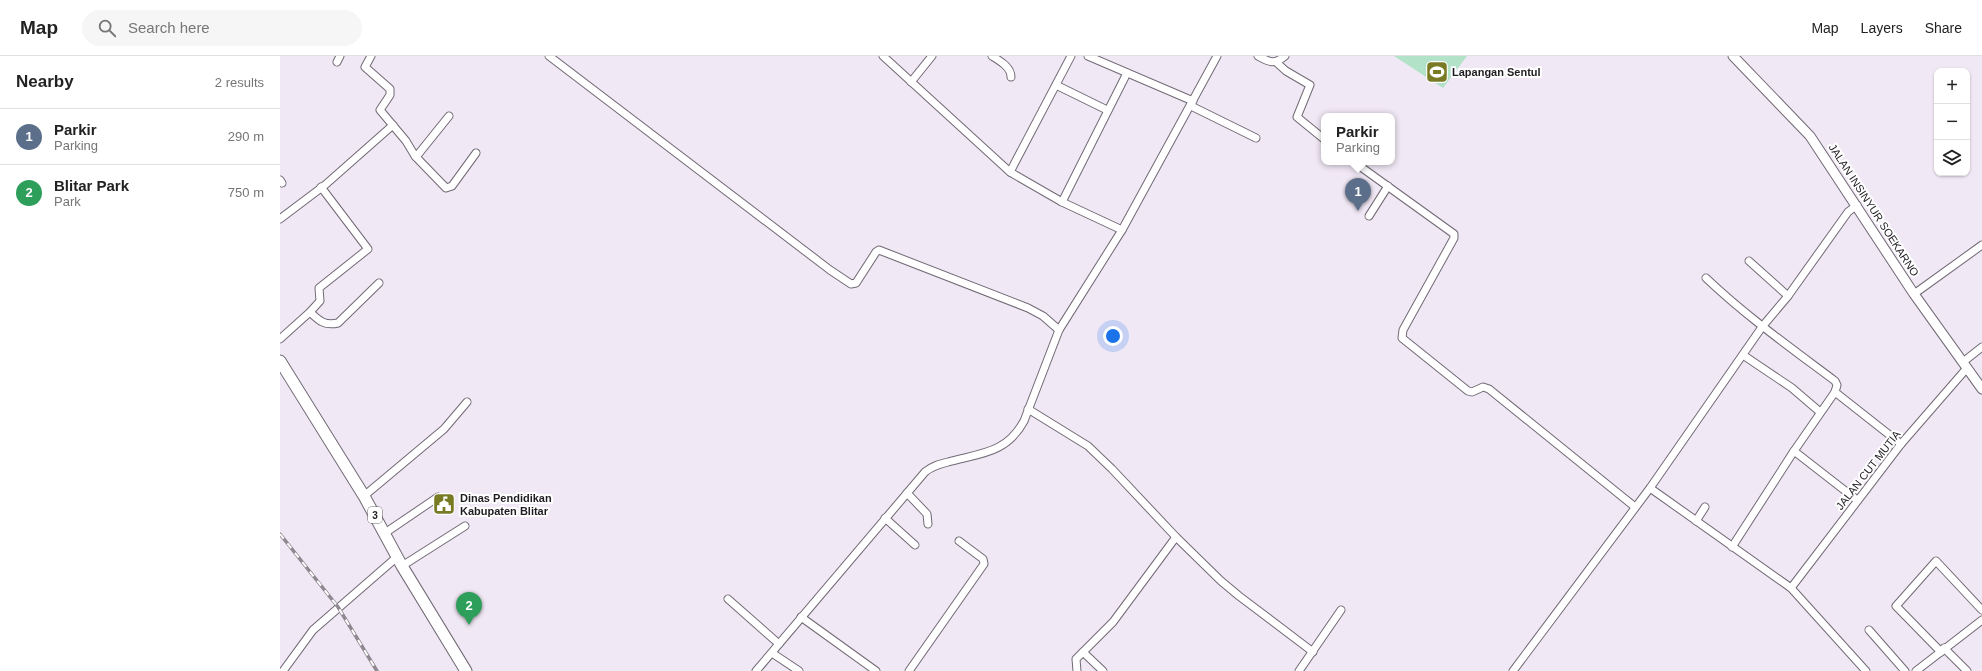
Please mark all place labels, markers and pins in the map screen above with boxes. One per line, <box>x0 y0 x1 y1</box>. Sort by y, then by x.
sports icon: Lapangan Sentul <box>1424 59 1450 85</box>
place label: Lapangan Sentul <box>1452 66 1541 78</box>
pin: 1 <box>1345 178 1371 211</box>
public building icon: Dinas Pendidikan Kabupaten Blitar <box>431 491 457 517</box>
place label: Dinas Pendidikan Kabupaten Blitar <box>460 492 552 517</box>
pin: 2 <box>456 592 482 625</box>

